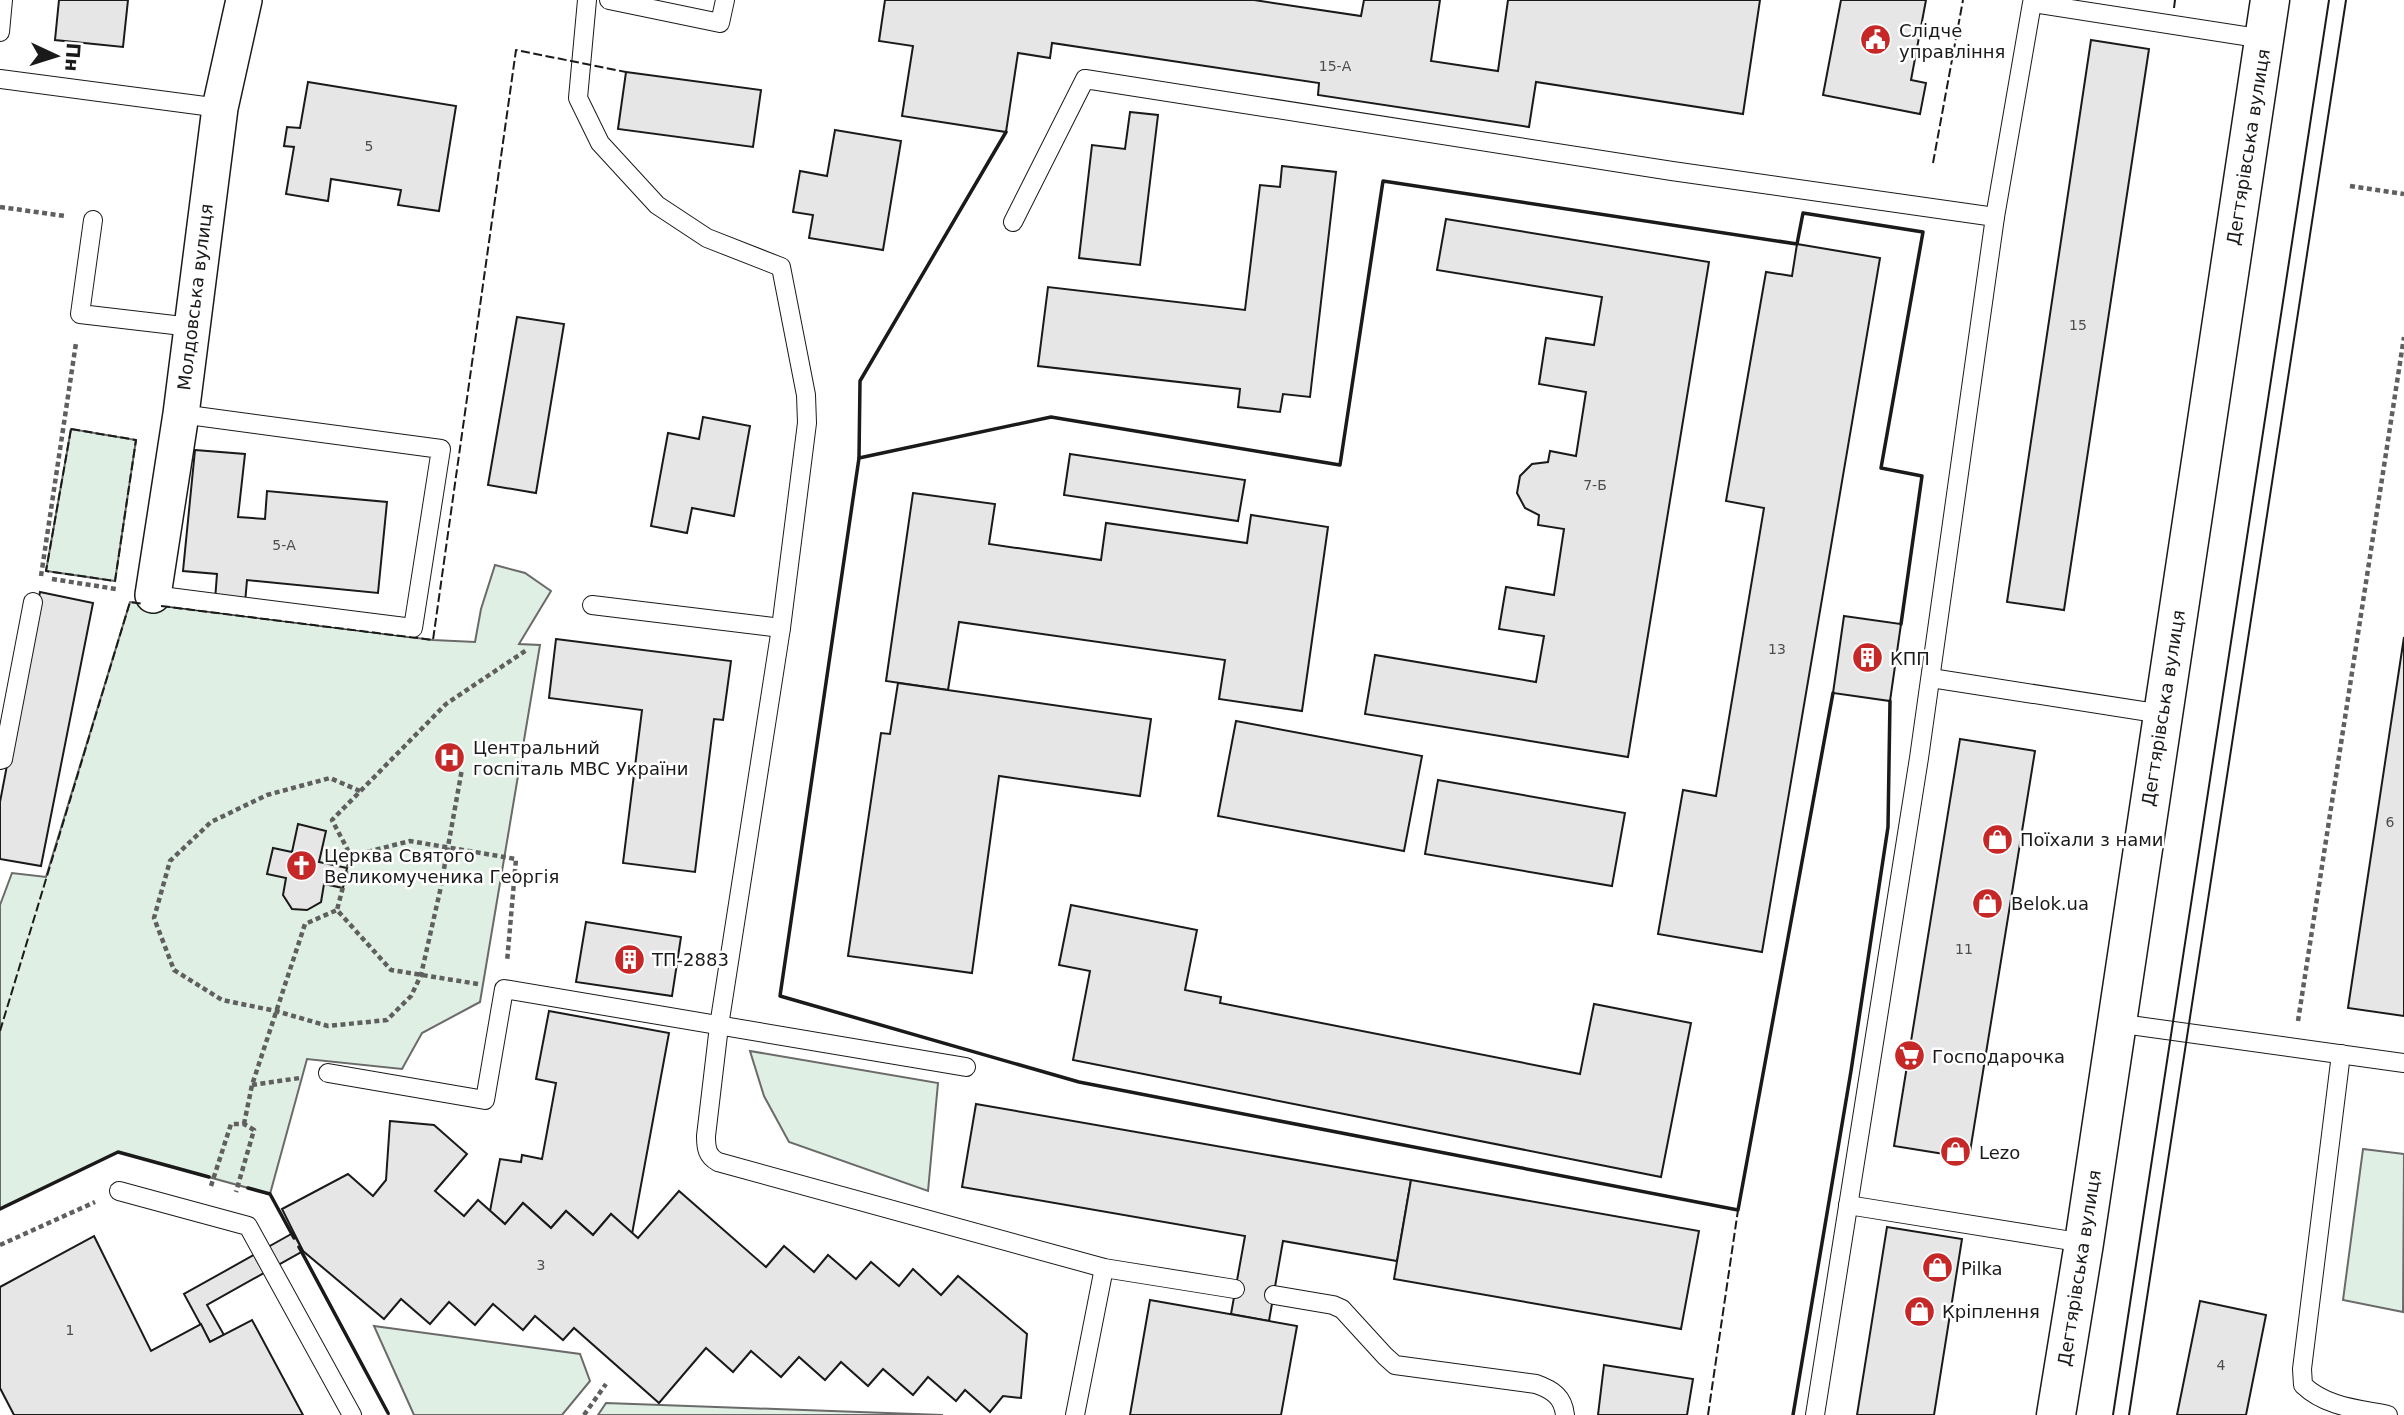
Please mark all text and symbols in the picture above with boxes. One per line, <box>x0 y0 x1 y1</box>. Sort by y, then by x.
place label: Слідче управління <box>1899 20 2005 62</box>
north arrow <box>21 21 91 91</box>
public building icon: Слідче управління <box>1859 23 1893 57</box>
text: Пн <box>61 42 85 72</box>
street label: Дегтярівська вулиця <box>2222 47 2274 247</box>
house number: 15-А <box>1319 58 1352 74</box>
house number: 5 <box>365 138 373 154</box>
street label: Молдовська вулиця <box>173 203 217 391</box>
house number: 15 <box>2069 317 2087 333</box>
house number: 7-Б <box>1583 477 1607 493</box>
house number: 5-А <box>272 537 296 553</box>
street label: Дегтярівська вулиця <box>2137 608 2189 808</box>
house number: 13 <box>1768 641 1786 657</box>
building icon: КПП <box>1850 641 1884 675</box>
place label: КПП <box>1890 648 1930 669</box>
place label: Центральний госпіталь МВС України <box>473 737 688 779</box>
hospital icon: Центральний госпіталь МВС України <box>433 740 467 774</box>
house number: 6 <box>2386 814 2395 830</box>
shop icon: Поїхали з нами <box>1980 822 2014 856</box>
place label: Поїхали з нами <box>2020 829 2164 850</box>
place label: Церква Святого Великомученика Георгія <box>324 845 559 887</box>
church icon: Церква Святого Великомученика Георгія <box>284 848 318 882</box>
shop icon: Belok.ua <box>1971 886 2005 920</box>
place label: Belok.ua <box>2011 893 2089 914</box>
house number: 11 <box>1955 941 1973 957</box>
building icon: ТП-2883 <box>612 942 646 976</box>
place label: ТП-2883 <box>651 949 729 970</box>
supermarket icon: Господарочка <box>1892 1039 1926 1073</box>
place label: Господарочка <box>1932 1046 2065 1067</box>
shop icon: Lezo <box>1939 1135 1973 1169</box>
place label: Lezo <box>1979 1142 2020 1163</box>
street label: Дегтярівська вулиця <box>2053 1168 2105 1368</box>
shop icon: Pilka <box>1921 1251 1955 1285</box>
house number: 3 <box>537 1257 545 1273</box>
place label: Pilka <box>1961 1258 2003 1279</box>
shop icon: Кріплення <box>1902 1294 1936 1328</box>
place label: Кріплення <box>1942 1301 2040 1322</box>
house number: 1 <box>66 1322 74 1338</box>
house number: 4 <box>2217 1357 2226 1373</box>

